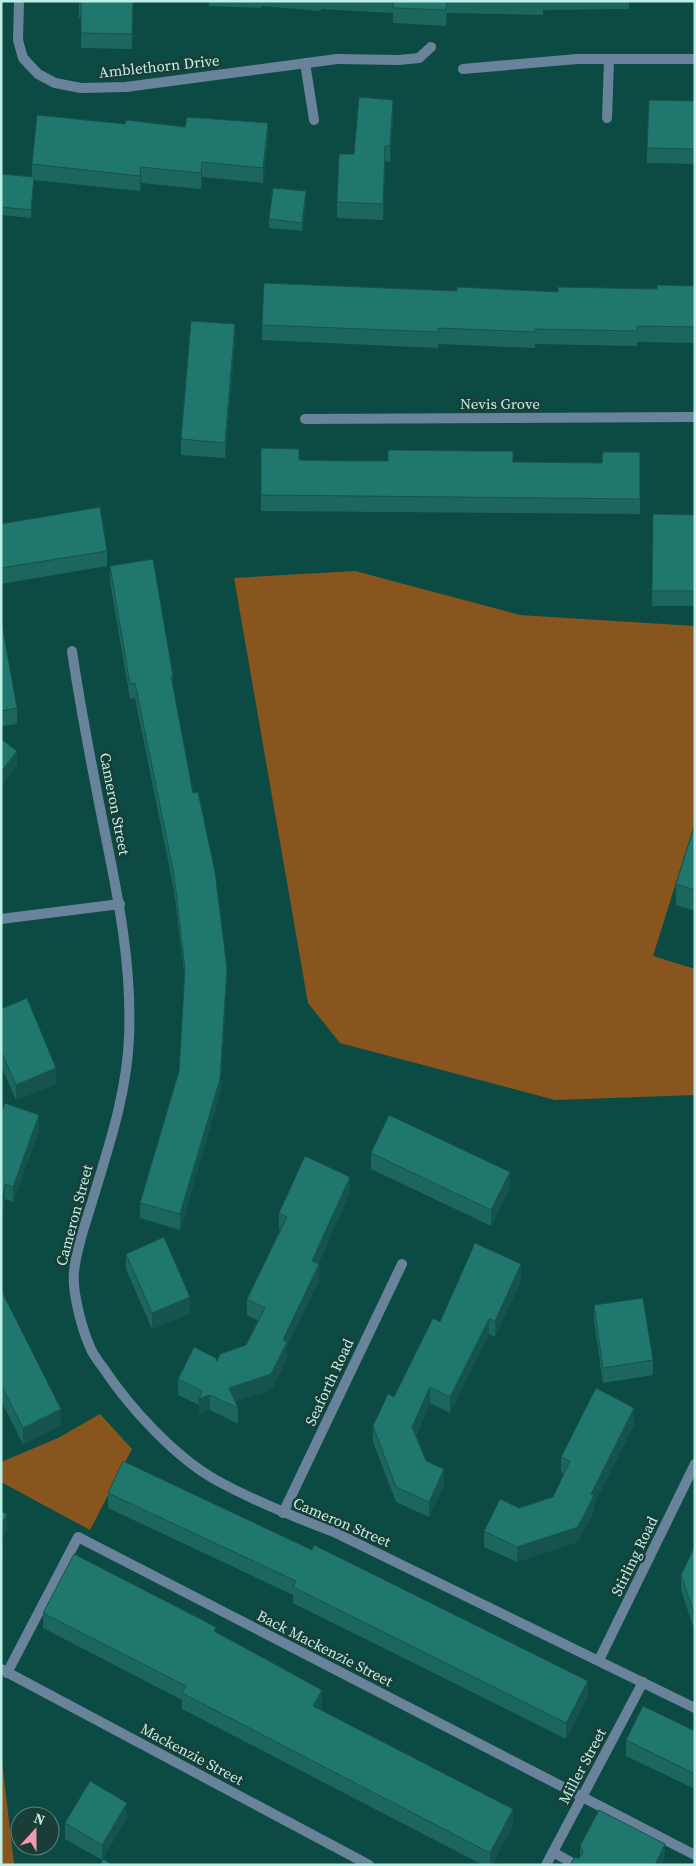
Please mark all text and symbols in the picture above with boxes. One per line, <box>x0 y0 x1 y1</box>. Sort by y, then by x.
street label: Amblethorn Drive <box>98 49 221 83</box>
street label: Nevis Grove <box>460 393 540 414</box>
street label: Cameron Street <box>95 751 135 857</box>
street label: Cameron Street <box>50 1162 98 1268</box>
street label: Seaforth Road <box>300 1334 359 1429</box>
street label: Cameron Street <box>290 1492 394 1552</box>
street label: Stirling Road <box>606 1512 663 1599</box>
street label: Back Mackenzie Street <box>253 1605 397 1691</box>
street label: Mackenzie Street <box>137 1718 247 1790</box>
street label: Miller Street <box>553 1724 611 1808</box>
north arrow <box>10 1806 60 1856</box>
text: N <box>31 1808 48 1830</box>

